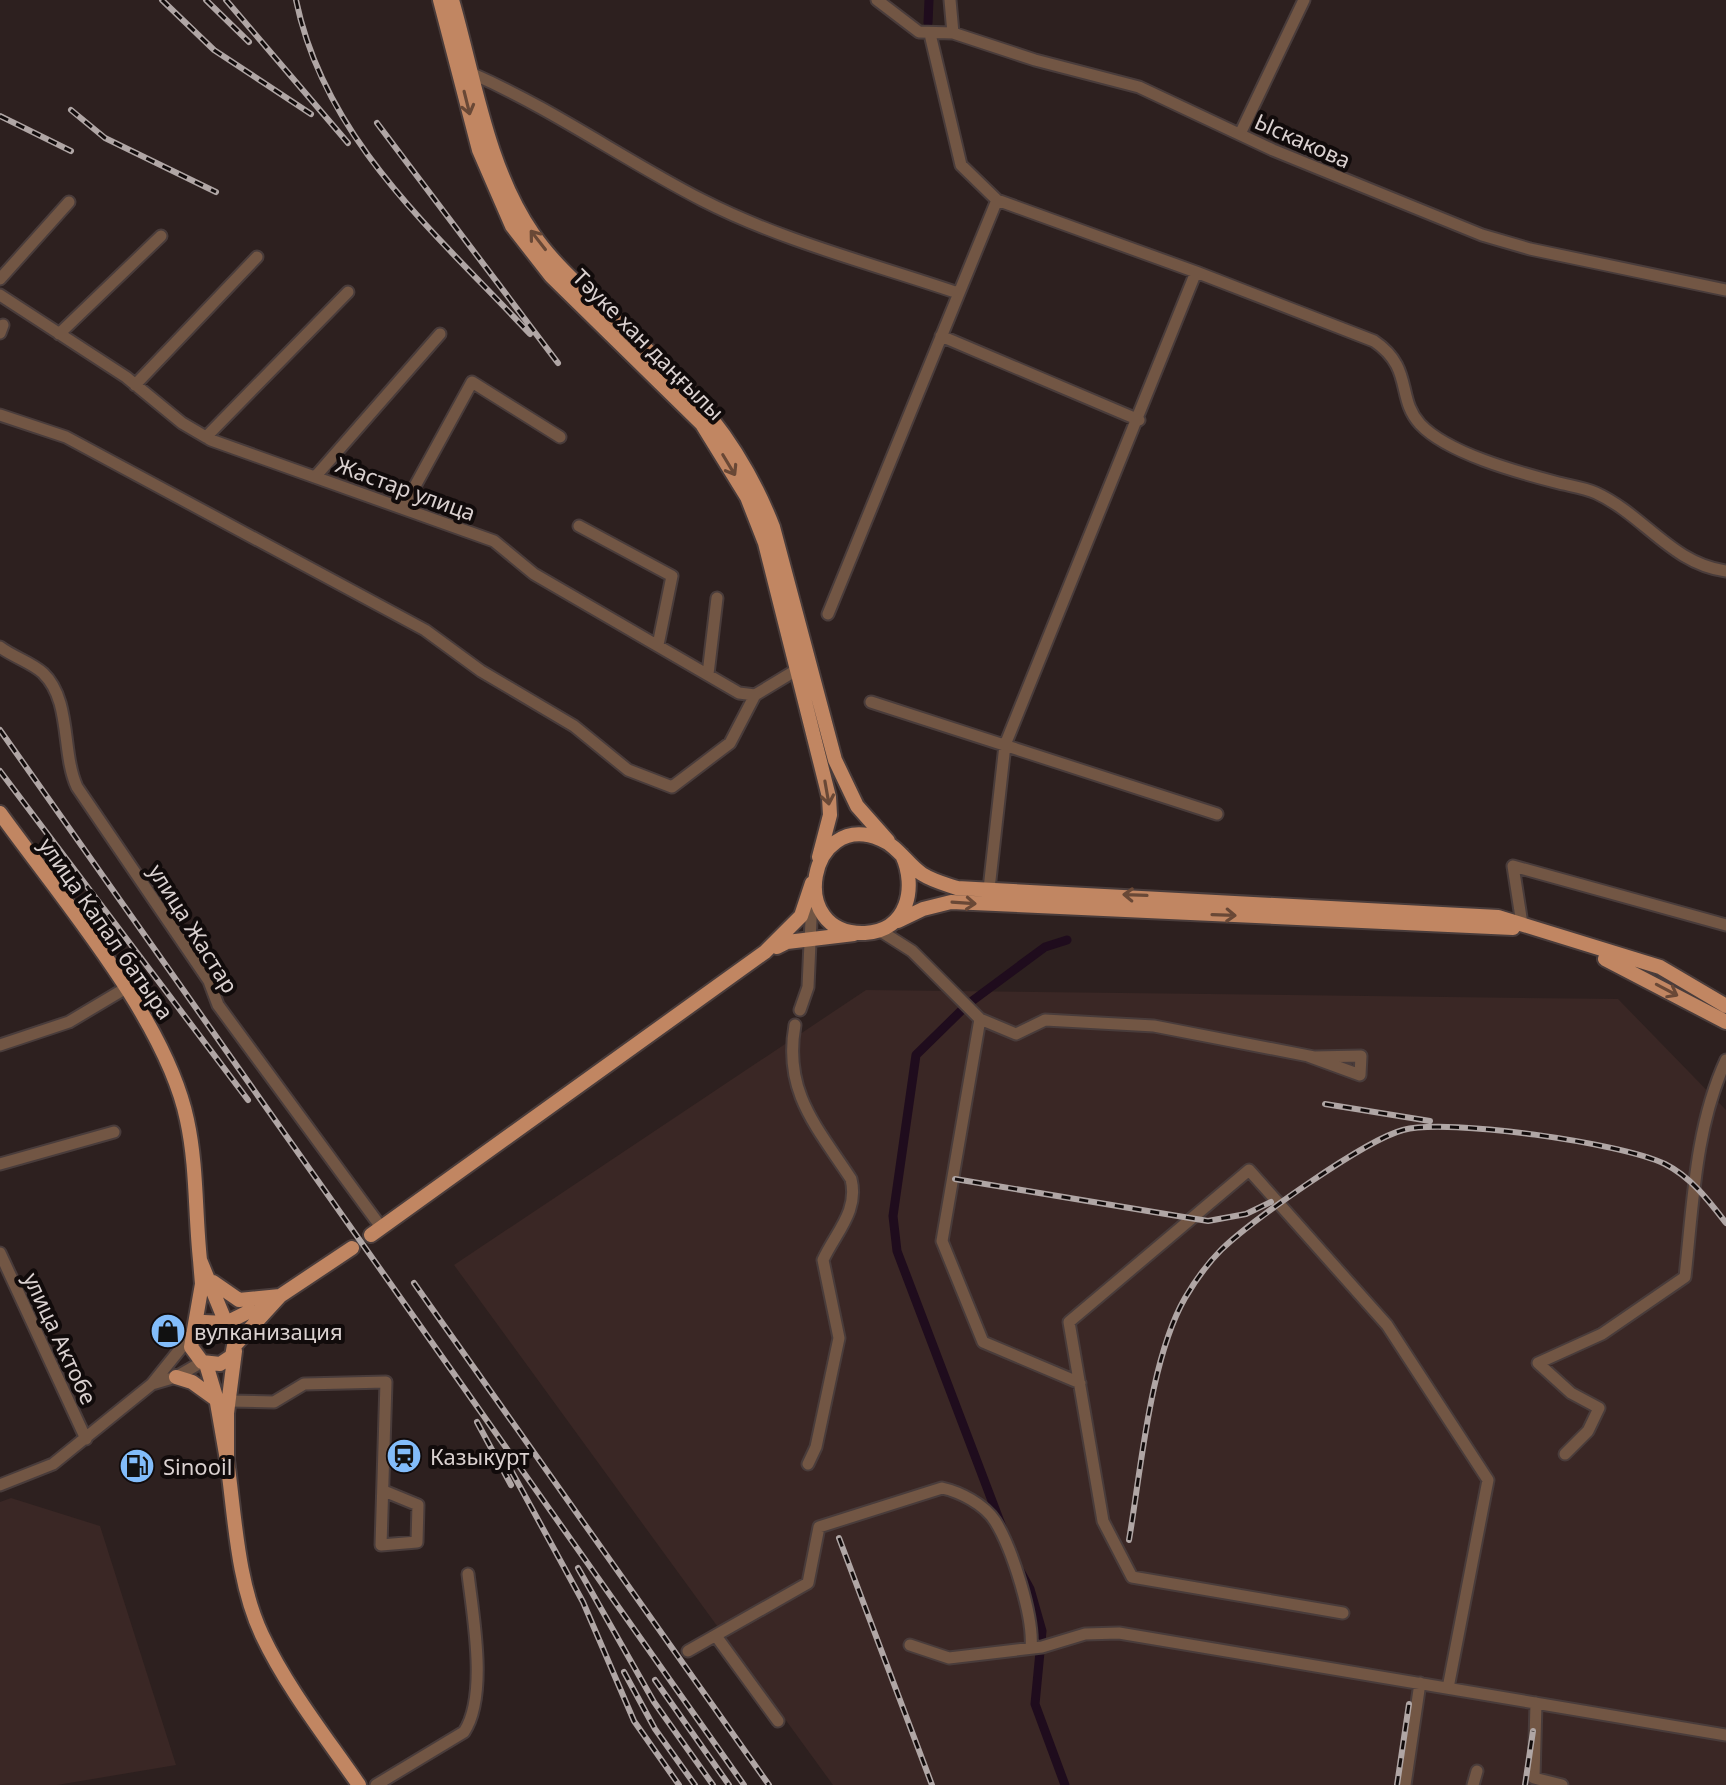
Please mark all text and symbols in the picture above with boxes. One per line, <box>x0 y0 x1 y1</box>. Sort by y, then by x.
one-way arrow <box>460 89 475 115</box>
street label: Ыскакова <box>1250 106 1356 174</box>
one-way arrow <box>530 230 547 251</box>
street label: Тәуке хан даңғылы <box>567 262 731 426</box>
street label: Жастар улица <box>332 449 480 527</box>
one-way arrow <box>721 453 737 476</box>
one-way arrow <box>821 780 836 805</box>
street label: улица Капал батыра <box>33 831 181 1025</box>
street label: улица Жастар <box>142 858 246 998</box>
one-way arrow <box>1122 888 1149 903</box>
one-way arrow <box>950 896 977 911</box>
one-way arrow <box>1210 908 1237 923</box>
one-way arrow <box>1655 983 1678 999</box>
street label: улица Актобе <box>17 1267 105 1409</box>
shop icon: вулканизация <box>149 1312 187 1350</box>
place label: вулканизация <box>194 1316 343 1346</box>
station icon: Казыкурт <box>385 1437 423 1475</box>
place label: Казыкурт <box>430 1441 529 1471</box>
fuel station icon: Sinooil <box>118 1447 156 1485</box>
place label: Sinooil <box>163 1451 232 1481</box>

